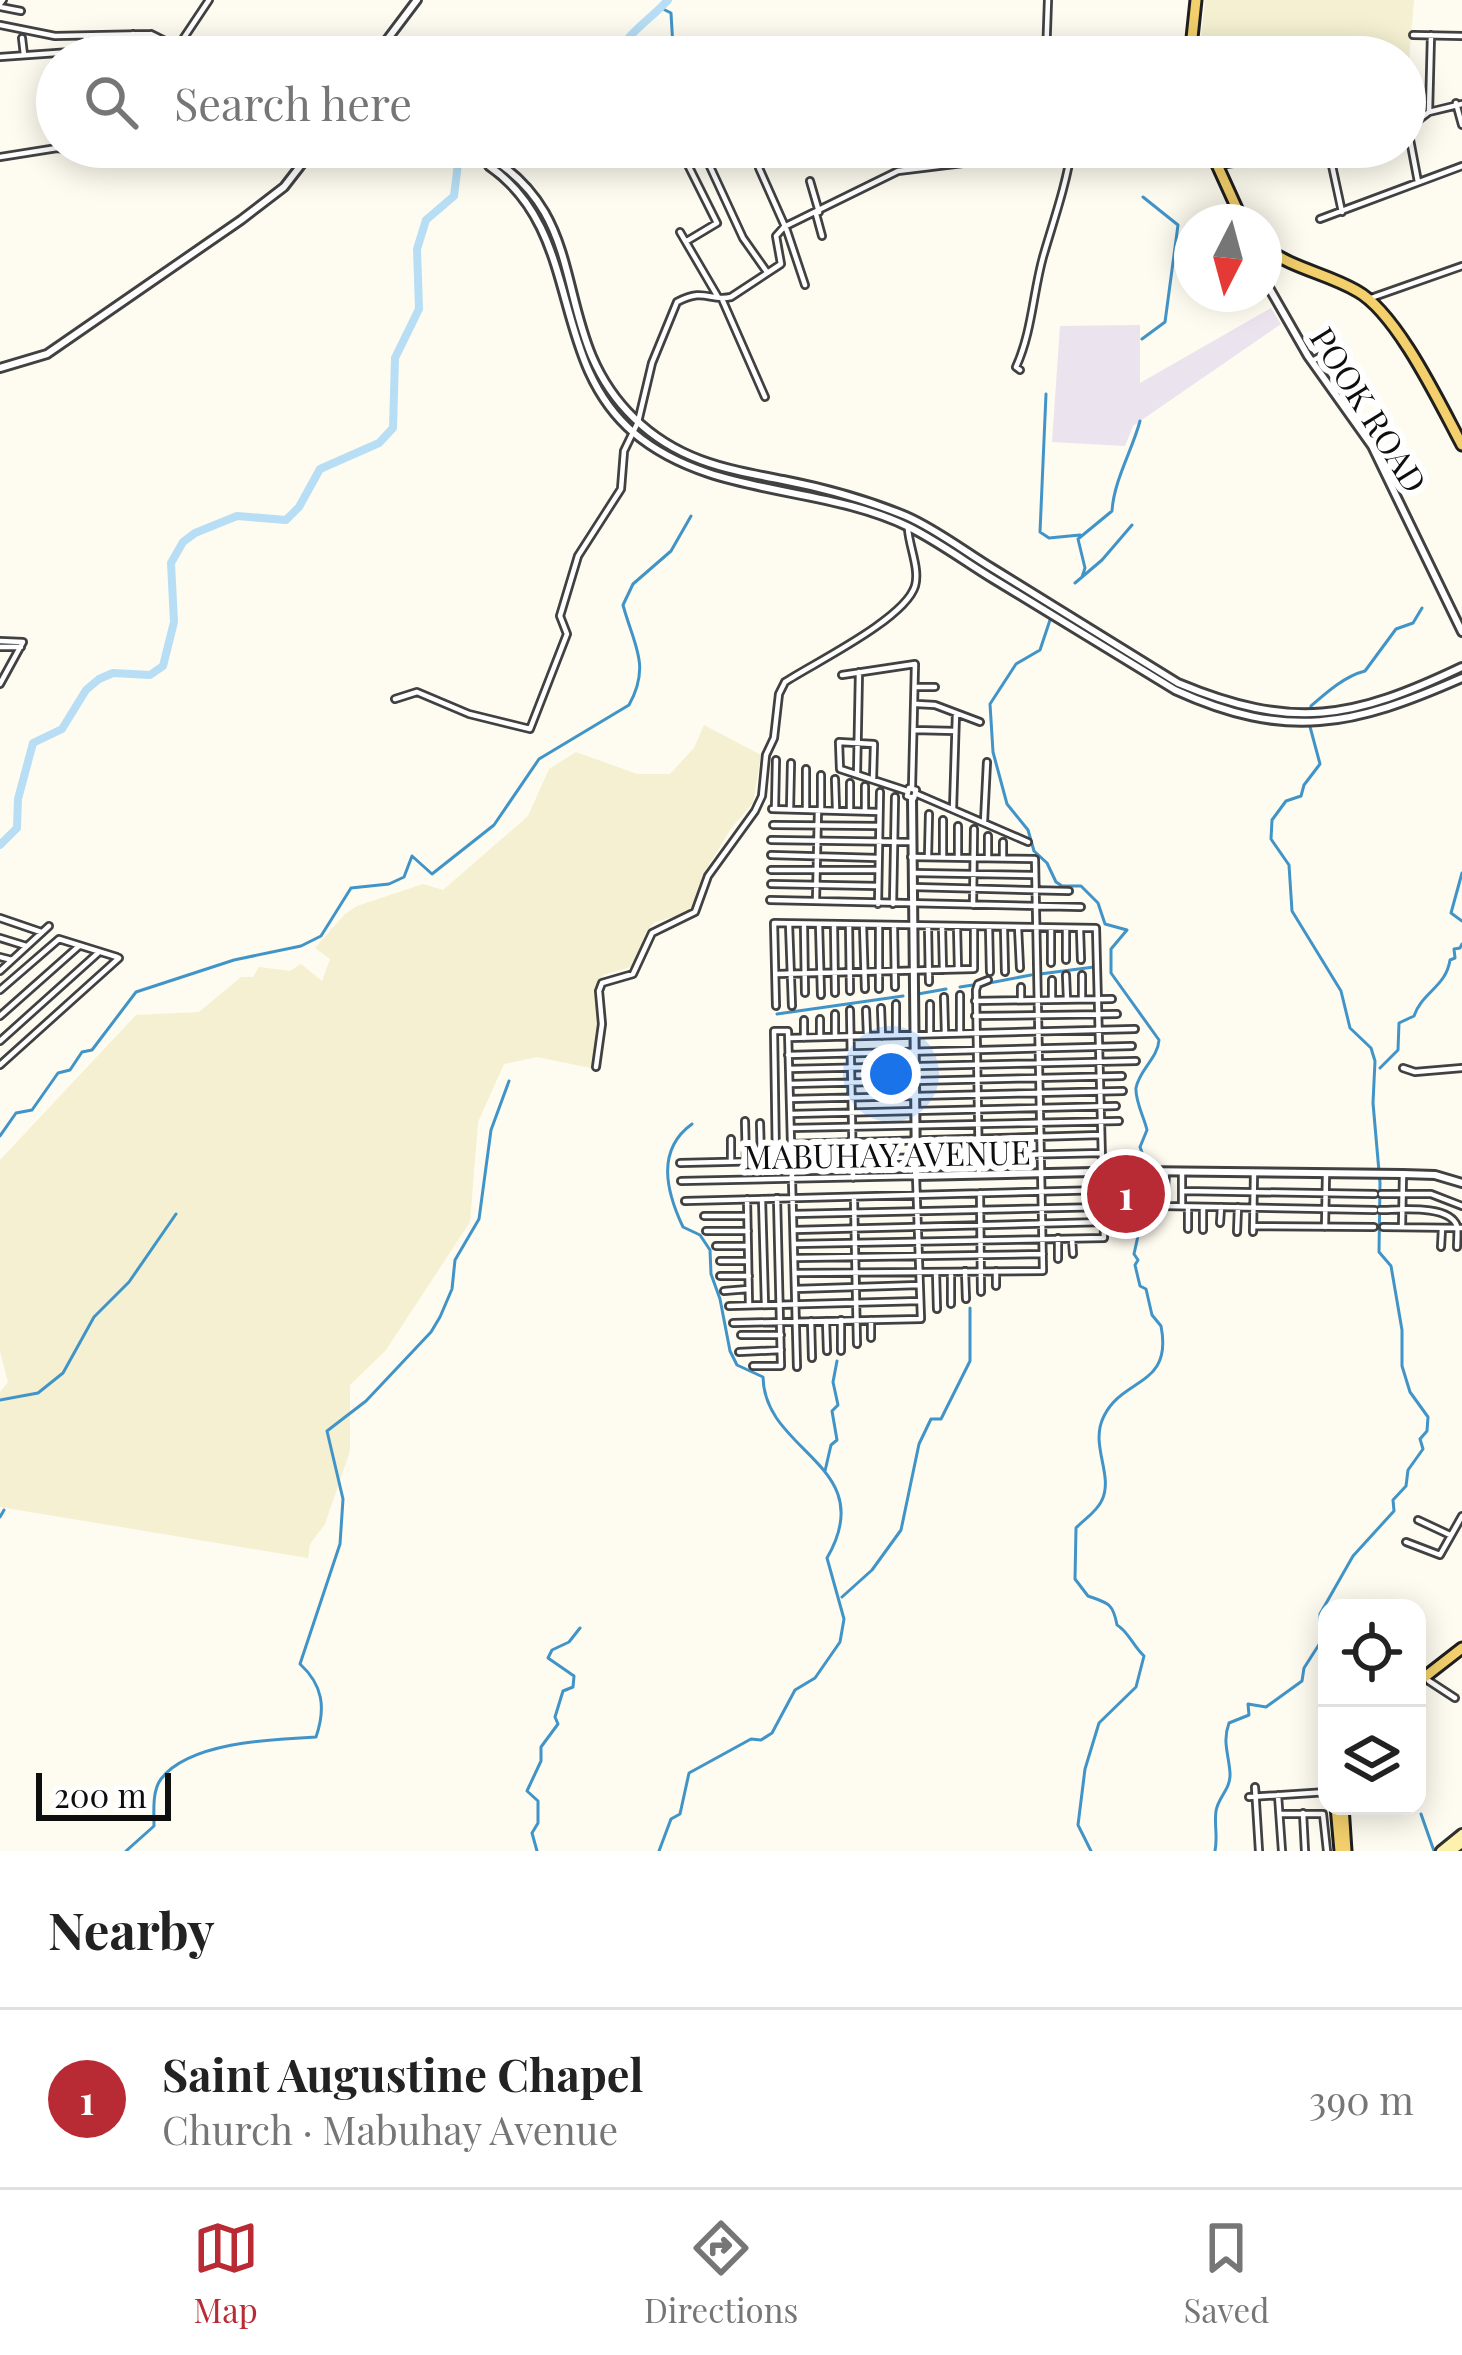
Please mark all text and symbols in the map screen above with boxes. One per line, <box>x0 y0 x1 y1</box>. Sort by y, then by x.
search box <box>36 36 1426 168</box>
icon: search <box>78 69 144 135</box>
text: Search here <box>174 72 412 132</box>
north arrow <box>1174 204 1282 312</box>
street label: POOK ROAD <box>1302 318 1438 500</box>
your location <box>861 1044 921 1104</box>
street label: MABUHAY AVENUE <box>743 1128 1031 1178</box>
pin: 1 <box>1087 1149 1165 1239</box>
map controls <box>1318 1599 1426 1815</box>
button: locate <box>1318 1599 1426 1707</box>
button: layers <box>1318 1707 1426 1815</box>
scale bar <box>36 1767 171 1820</box>
text: 200 m <box>54 1772 147 1816</box>
text: Nearby <box>48 1895 214 1963</box>
text: Saint Augustine Chapel <box>162 2043 643 2103</box>
text: 1 <box>80 2073 94 2125</box>
text: 390 m <box>1309 2073 1414 2125</box>
text: Church · Mabuhay Avenue <box>162 2103 618 2155</box>
tab: Map <box>193 2215 259 2331</box>
tab: Directions <box>644 2215 798 2331</box>
tab: Saved <box>1184 2215 1269 2331</box>

